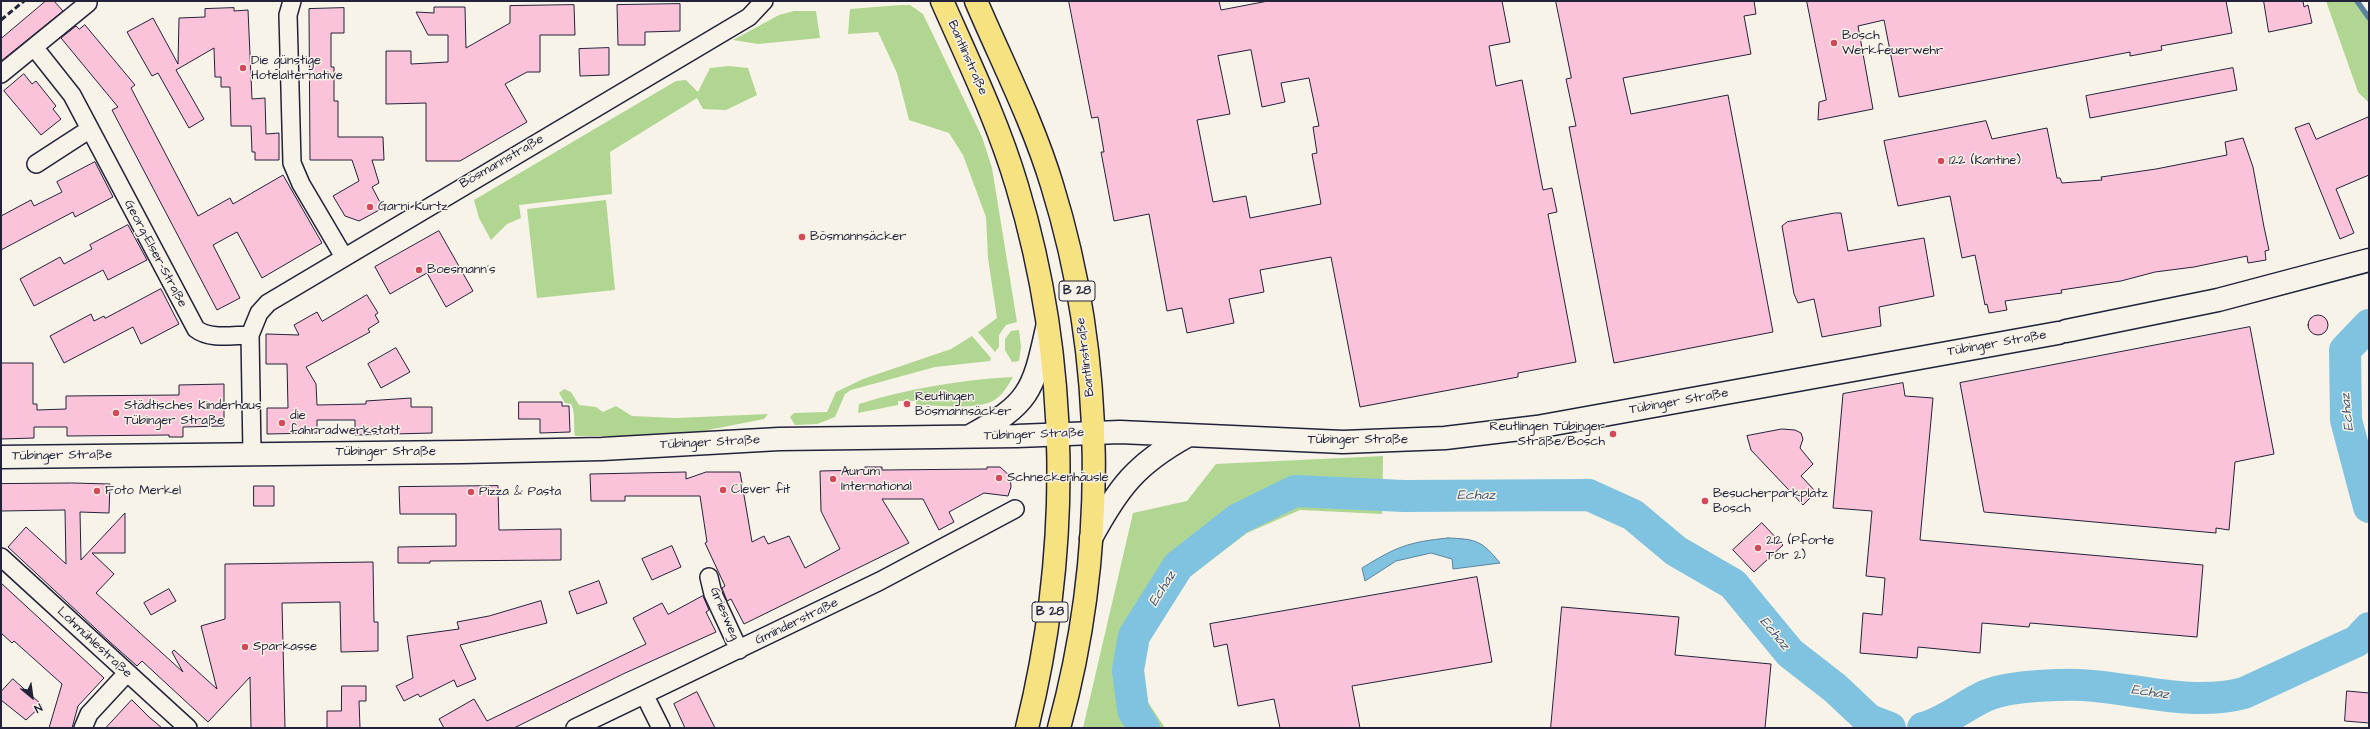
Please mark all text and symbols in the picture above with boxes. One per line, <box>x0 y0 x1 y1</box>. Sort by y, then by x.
street label: Bantlinstraße <box>944 18 990 98</box>
place label: Bosch Werkfeuerwehr <box>1842 28 1943 59</box>
marker: Bosch Werkfeuerwehr <box>1829 38 1839 48</box>
place label: Die günstige Hotelalternative <box>251 53 343 84</box>
marker: Die günstige Hotelalternative <box>238 63 248 73</box>
street label: Bösmannstraße <box>457 132 547 192</box>
place label: 122 (Kantine) <box>1949 153 2021 169</box>
marker: 122 (Kantine) <box>1936 156 1946 166</box>
street label: Georg-Elser-Straße <box>120 198 190 310</box>
place label: Garni Kurtz <box>378 199 448 215</box>
marker: Garni Kurtz <box>365 202 375 212</box>
place label: Bösmannsäcker <box>810 229 906 245</box>
marker: Bösmannsäcker <box>797 232 807 242</box>
place label: Boesmann´s <box>427 262 496 278</box>
marker: Boesmann´s <box>414 265 424 275</box>
road number: B 28 <box>1059 281 1095 301</box>
street label: Bantlinstraße <box>1073 316 1099 398</box>
street label: Tübinger Straße <box>1946 328 2048 360</box>
street label: Tübinger Straße <box>1628 386 1730 418</box>
place label: Reutlingen Bösmannsäcker <box>915 389 1011 420</box>
water label: Echaz <box>2338 392 2358 432</box>
place label: Städtisches Kinderhaus Tübinger Straße <box>124 398 261 429</box>
marker: Reutlingen Bösmannsäcker <box>902 399 912 409</box>
marker: Städtisches Kinderhaus Tübinger Straße <box>111 408 121 418</box>
place label: die fahrradwerkstatt <box>290 408 400 439</box>
marker: die fahrradwerkstatt <box>277 418 287 428</box>
place label: Reutlingen Tübinger Straße/Bosch <box>1490 419 1605 450</box>
street label: Tübinger Straße <box>984 425 1084 445</box>
marker: Reutlingen Tübinger Straße/Bosch <box>1608 429 1618 439</box>
street label: Tübinger Straße <box>1308 432 1408 448</box>
street label: Tübinger Straße <box>660 433 760 453</box>
street label: Tübinger Straße <box>336 444 436 460</box>
street label: Tübinger Straße <box>12 447 112 465</box>
place label: Aurum International <box>841 464 912 495</box>
place label: Schneckenhäusle <box>1007 470 1109 486</box>
marker: Schneckenhäusle <box>994 473 1004 483</box>
marker: Aurum International <box>828 474 838 484</box>
place label: Clever fit <box>731 482 790 498</box>
place label: Foto Merkel <box>105 483 181 499</box>
place label: Pizza & Pasta <box>479 484 561 500</box>
marker: Clever fit <box>718 485 728 495</box>
marker: Foto Merkel <box>92 486 102 496</box>
place label: Besucherparkplatz Bosch <box>1713 486 1828 517</box>
marker: Pizza & Pasta <box>466 487 476 497</box>
water label: Echaz <box>1457 488 1495 504</box>
marker: Besucherparkplatz Bosch <box>1700 496 1710 506</box>
place label: 212 (Pforte Tor 2) <box>1766 533 1834 564</box>
marker: 212 (Pforte Tor 2) <box>1753 543 1763 553</box>
water label: Echaz <box>1146 568 1180 610</box>
street label: Griesweg <box>706 585 742 643</box>
street label: Gminderstraße <box>753 595 841 649</box>
road number: B 28 <box>1032 602 1068 622</box>
street label: Lohmühlestraße <box>53 604 135 682</box>
water label: Echaz <box>1755 614 1793 654</box>
place label: Sparkasse <box>253 639 317 655</box>
marker: Sparkasse <box>240 642 250 652</box>
north arrow <box>12 677 52 717</box>
water label: Echaz <box>2130 682 2170 704</box>
text: N <box>31 700 45 716</box>

